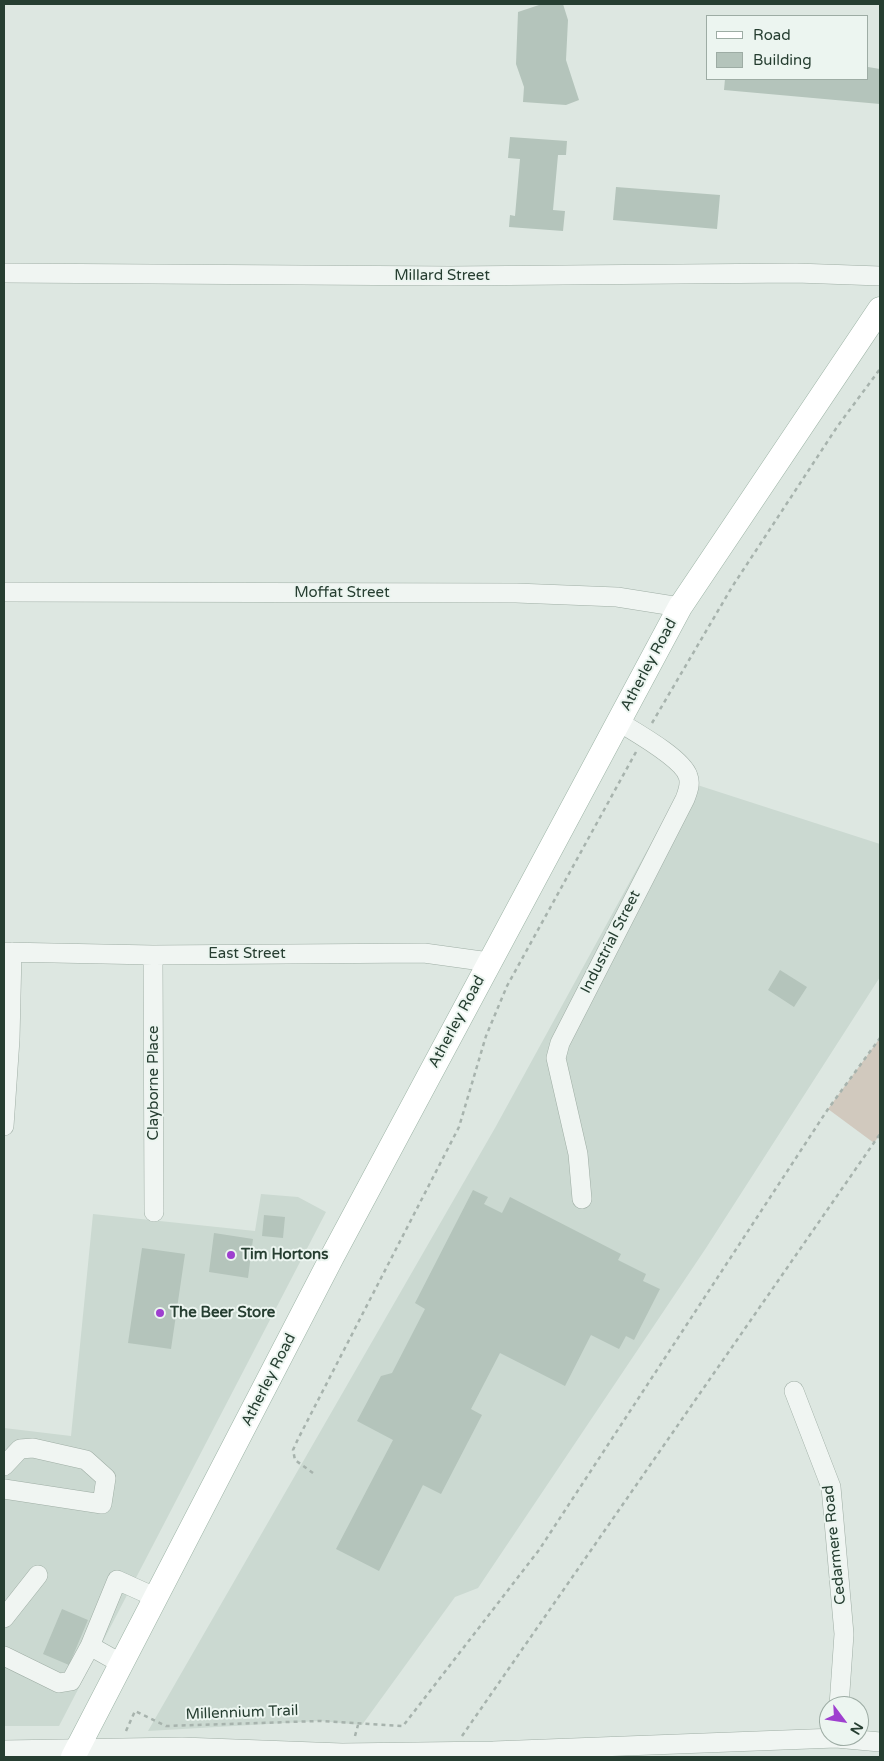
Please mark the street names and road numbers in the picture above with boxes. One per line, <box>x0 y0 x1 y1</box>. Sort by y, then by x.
street label: Millard Street <box>394 267 490 285</box>
street label: Moffat Street <box>294 584 390 602</box>
street label: Atherley Road <box>617 616 681 714</box>
street label: Industrial Street <box>577 888 645 996</box>
street label: East Street <box>208 945 286 963</box>
street label: Atherley Road <box>425 973 489 1071</box>
street label: Clayborne Place <box>145 1026 163 1140</box>
street label: Atherley Road <box>238 1331 300 1429</box>
street label: Cedarmere Road <box>820 1484 850 1606</box>
street label: Millennium Trail <box>185 1702 299 1724</box>

